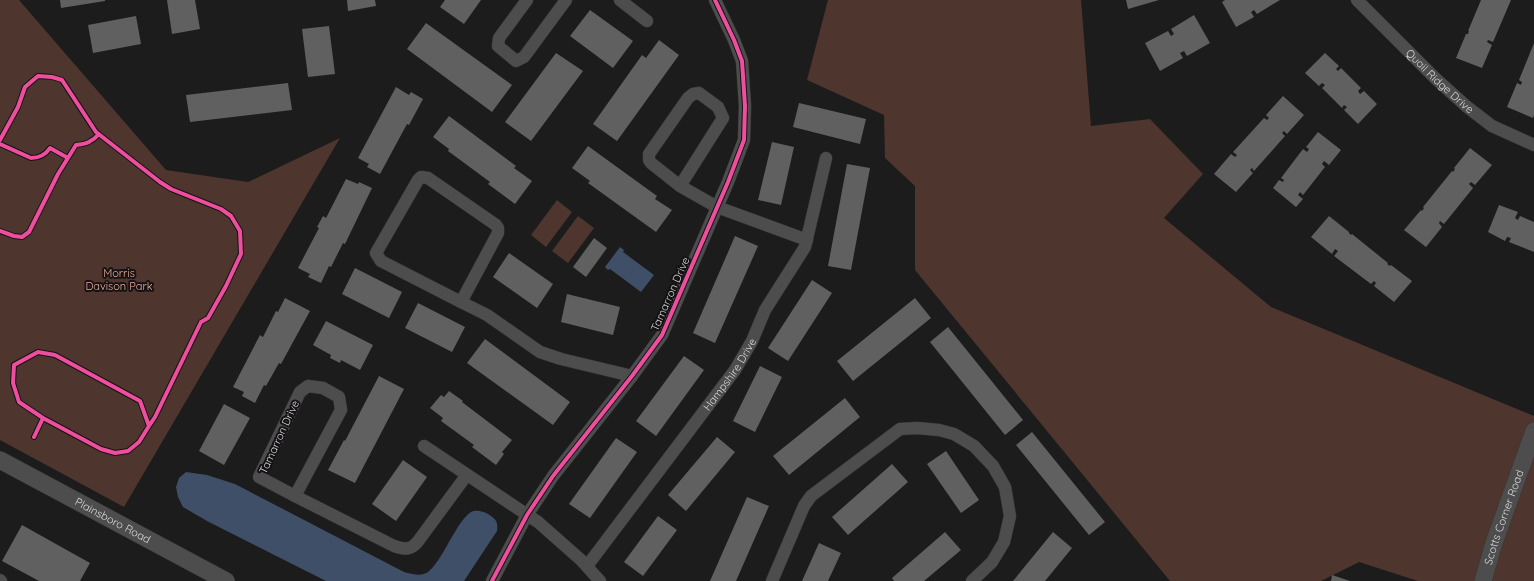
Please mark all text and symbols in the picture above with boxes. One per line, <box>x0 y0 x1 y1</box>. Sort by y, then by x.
street label: Quail Ridge Drive <box>1403 46 1477 116</box>
street label: Tamarron Drive <box>647 255 693 333</box>
park label: Morris Davison Park <box>85 266 153 293</box>
street label: Hampshire Drive <box>700 336 759 413</box>
street label: Tamarron Drive <box>256 398 302 476</box>
street label: Scotts Corner Road <box>1481 468 1527 566</box>
street label: Plainsboro Road <box>73 494 153 546</box>

